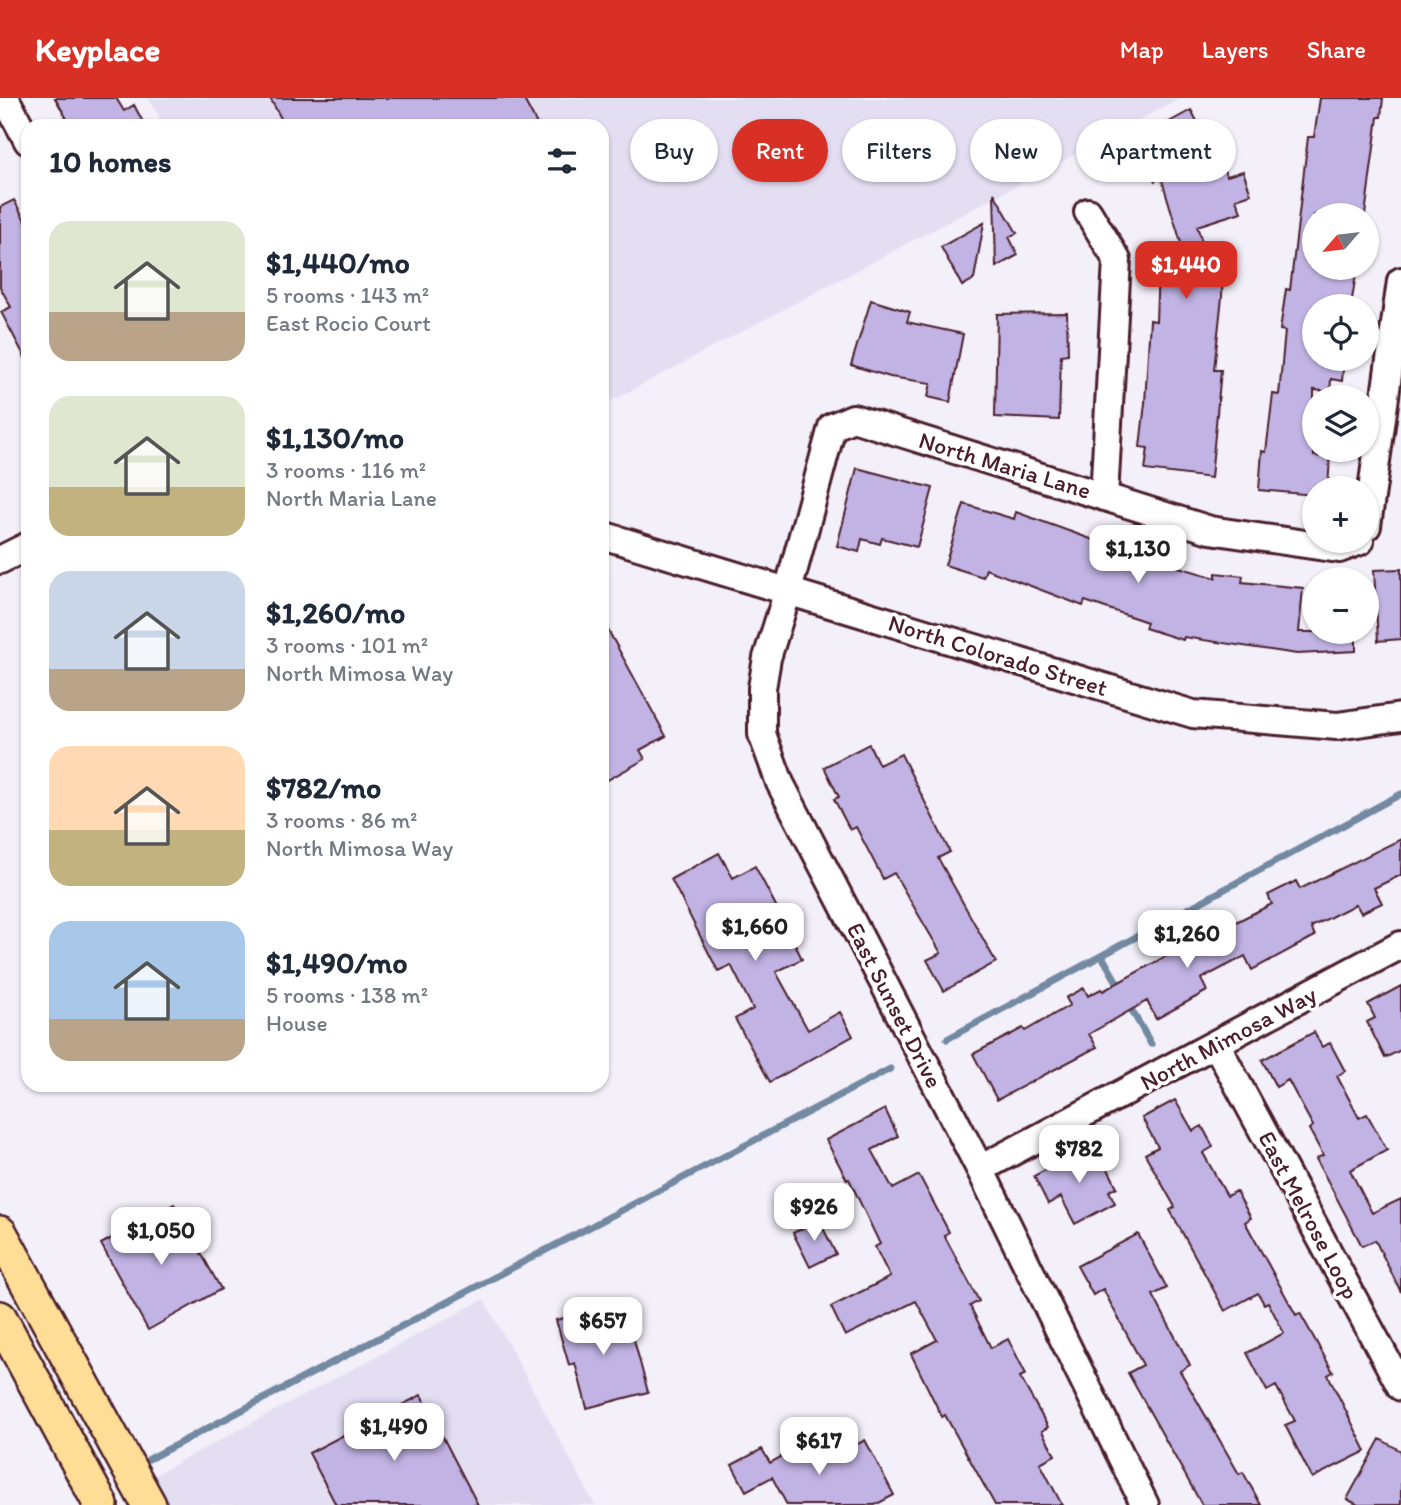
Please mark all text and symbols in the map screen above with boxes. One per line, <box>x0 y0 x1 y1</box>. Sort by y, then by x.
text: Keyplace <box>35 30 160 69</box>
text: Map <box>1120 35 1164 64</box>
text: Layers <box>1202 35 1269 64</box>
text: Share <box>1307 35 1366 64</box>
chip: Buy <box>630 119 718 182</box>
chip: Rent <box>732 119 828 182</box>
chip: Filters <box>842 119 956 182</box>
chip: New <box>970 119 1062 182</box>
chip: Apartment <box>1076 119 1236 182</box>
icon: filters <box>543 142 581 180</box>
text: 10 homes <box>49 143 172 180</box>
north arrow <box>1302 203 1379 280</box>
map controls <box>1302 203 1379 644</box>
pin: $1,440 <box>1129 242 1243 301</box>
text: $1,440/mo <box>266 244 410 281</box>
icon: home <box>105 249 189 333</box>
text: $1,440 <box>1151 250 1221 278</box>
text: 5 rooms · 143 m² <box>266 281 429 309</box>
button: locate <box>1302 294 1379 371</box>
text: East Rocio Court <box>266 309 431 337</box>
button: layers <box>1302 385 1379 462</box>
text: $1,130/mo <box>266 419 404 456</box>
icon: home <box>105 424 189 508</box>
street label: North Maria Lane <box>916 425 1094 505</box>
text: 3 rooms · 116 m² <box>266 456 426 484</box>
button: + <box>1302 476 1379 553</box>
text: North Maria Lane <box>266 484 437 512</box>
pin: $1,130 <box>1081 526 1195 585</box>
text: $1,130 <box>1105 534 1171 562</box>
button: − <box>1302 567 1379 644</box>
text: $1,260/mo <box>266 594 405 631</box>
icon: home <box>105 599 189 683</box>
street label: North Colorado Street <box>885 608 1111 702</box>
text: 3 rooms · 101 m² <box>266 631 428 659</box>
text: North Mimosa Way <box>266 659 453 687</box>
text: $782/mo <box>266 769 381 806</box>
icon: home <box>105 774 189 858</box>
text: 3 rooms · 86 m² <box>266 806 418 834</box>
text: North Mimosa Way <box>266 834 453 862</box>
pin: $1,660 <box>698 904 812 963</box>
pin: $1,260 <box>1130 910 1244 970</box>
text: $1,660 <box>722 912 788 940</box>
street label: East Sunset Drive <box>841 917 949 1093</box>
text: $1,260 <box>1154 919 1220 947</box>
text: $1,490/mo <box>266 944 408 981</box>
icon: home <box>105 949 189 1033</box>
street label: North Mimosa Way <box>1135 979 1322 1097</box>
text: 5 rooms · 138 m² <box>266 981 428 1009</box>
text: House <box>266 1009 328 1037</box>
pin: $782 <box>1038 1126 1120 1185</box>
street label: East Melrose Loop <box>1252 1126 1366 1304</box>
text: $782 <box>1055 1134 1103 1162</box>
pin: $926 <box>773 1184 855 1243</box>
text: $926 <box>790 1192 838 1220</box>
pin: $1,050 <box>104 1208 218 1267</box>
text: $1,050 <box>127 1216 195 1244</box>
pin: $657 <box>562 1298 644 1357</box>
text: $657 <box>579 1306 627 1334</box>
pin: $1,490 <box>337 1404 451 1463</box>
text: $1,490 <box>360 1412 428 1440</box>
pin: $617 <box>778 1418 860 1477</box>
text: $617 <box>796 1426 842 1454</box>

